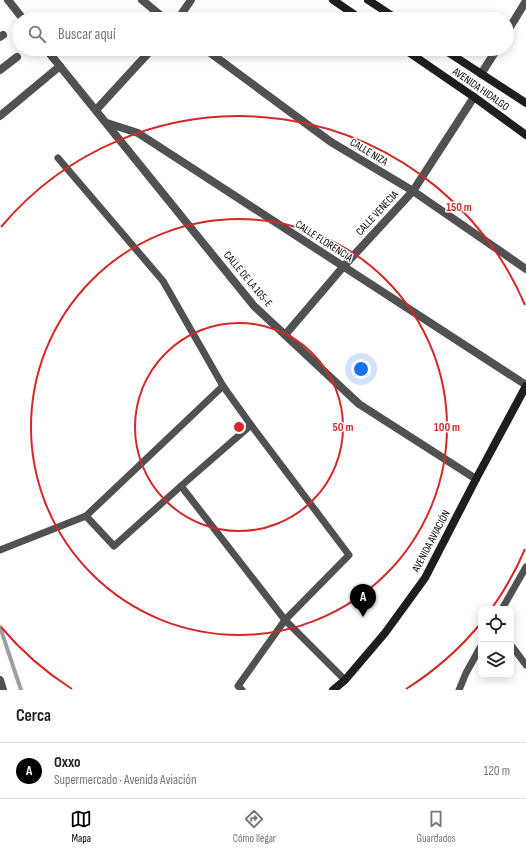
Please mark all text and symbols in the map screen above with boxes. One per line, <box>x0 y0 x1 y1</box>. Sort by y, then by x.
search box <box>12 12 514 56</box>
icon: search <box>26 23 48 45</box>
text: Buscar aquí <box>58 25 116 44</box>
street label: AVENIDA HIDALGO <box>449 64 512 113</box>
street label: CALLE NIZA <box>348 136 390 168</box>
street label: CALLE VENECIA <box>353 188 401 238</box>
text: 150 m <box>446 200 472 215</box>
street label: CALLE FLORENCIA <box>293 218 355 264</box>
street label: CALLE DE LA 105-E <box>221 249 275 309</box>
your location <box>351 359 371 379</box>
centre of rings <box>232 420 246 434</box>
text: 50 m <box>333 420 353 435</box>
text: 100 m <box>434 420 460 435</box>
street label: AVENIDA AVIACIÓN <box>409 508 453 575</box>
pin: A <box>350 584 376 617</box>
map controls <box>478 606 514 678</box>
button: locate <box>478 606 514 642</box>
button: layers <box>478 642 514 678</box>
text: Cerca <box>16 706 51 726</box>
text: Oxxo <box>54 753 81 772</box>
text: A <box>26 763 32 779</box>
text: 120 m <box>484 763 510 779</box>
text: Supermercado · Avenida Aviación <box>54 772 196 788</box>
tab: Mapa <box>70 808 92 845</box>
tab: Cómo llegar <box>233 808 276 845</box>
tab: Guardados <box>417 808 456 845</box>

